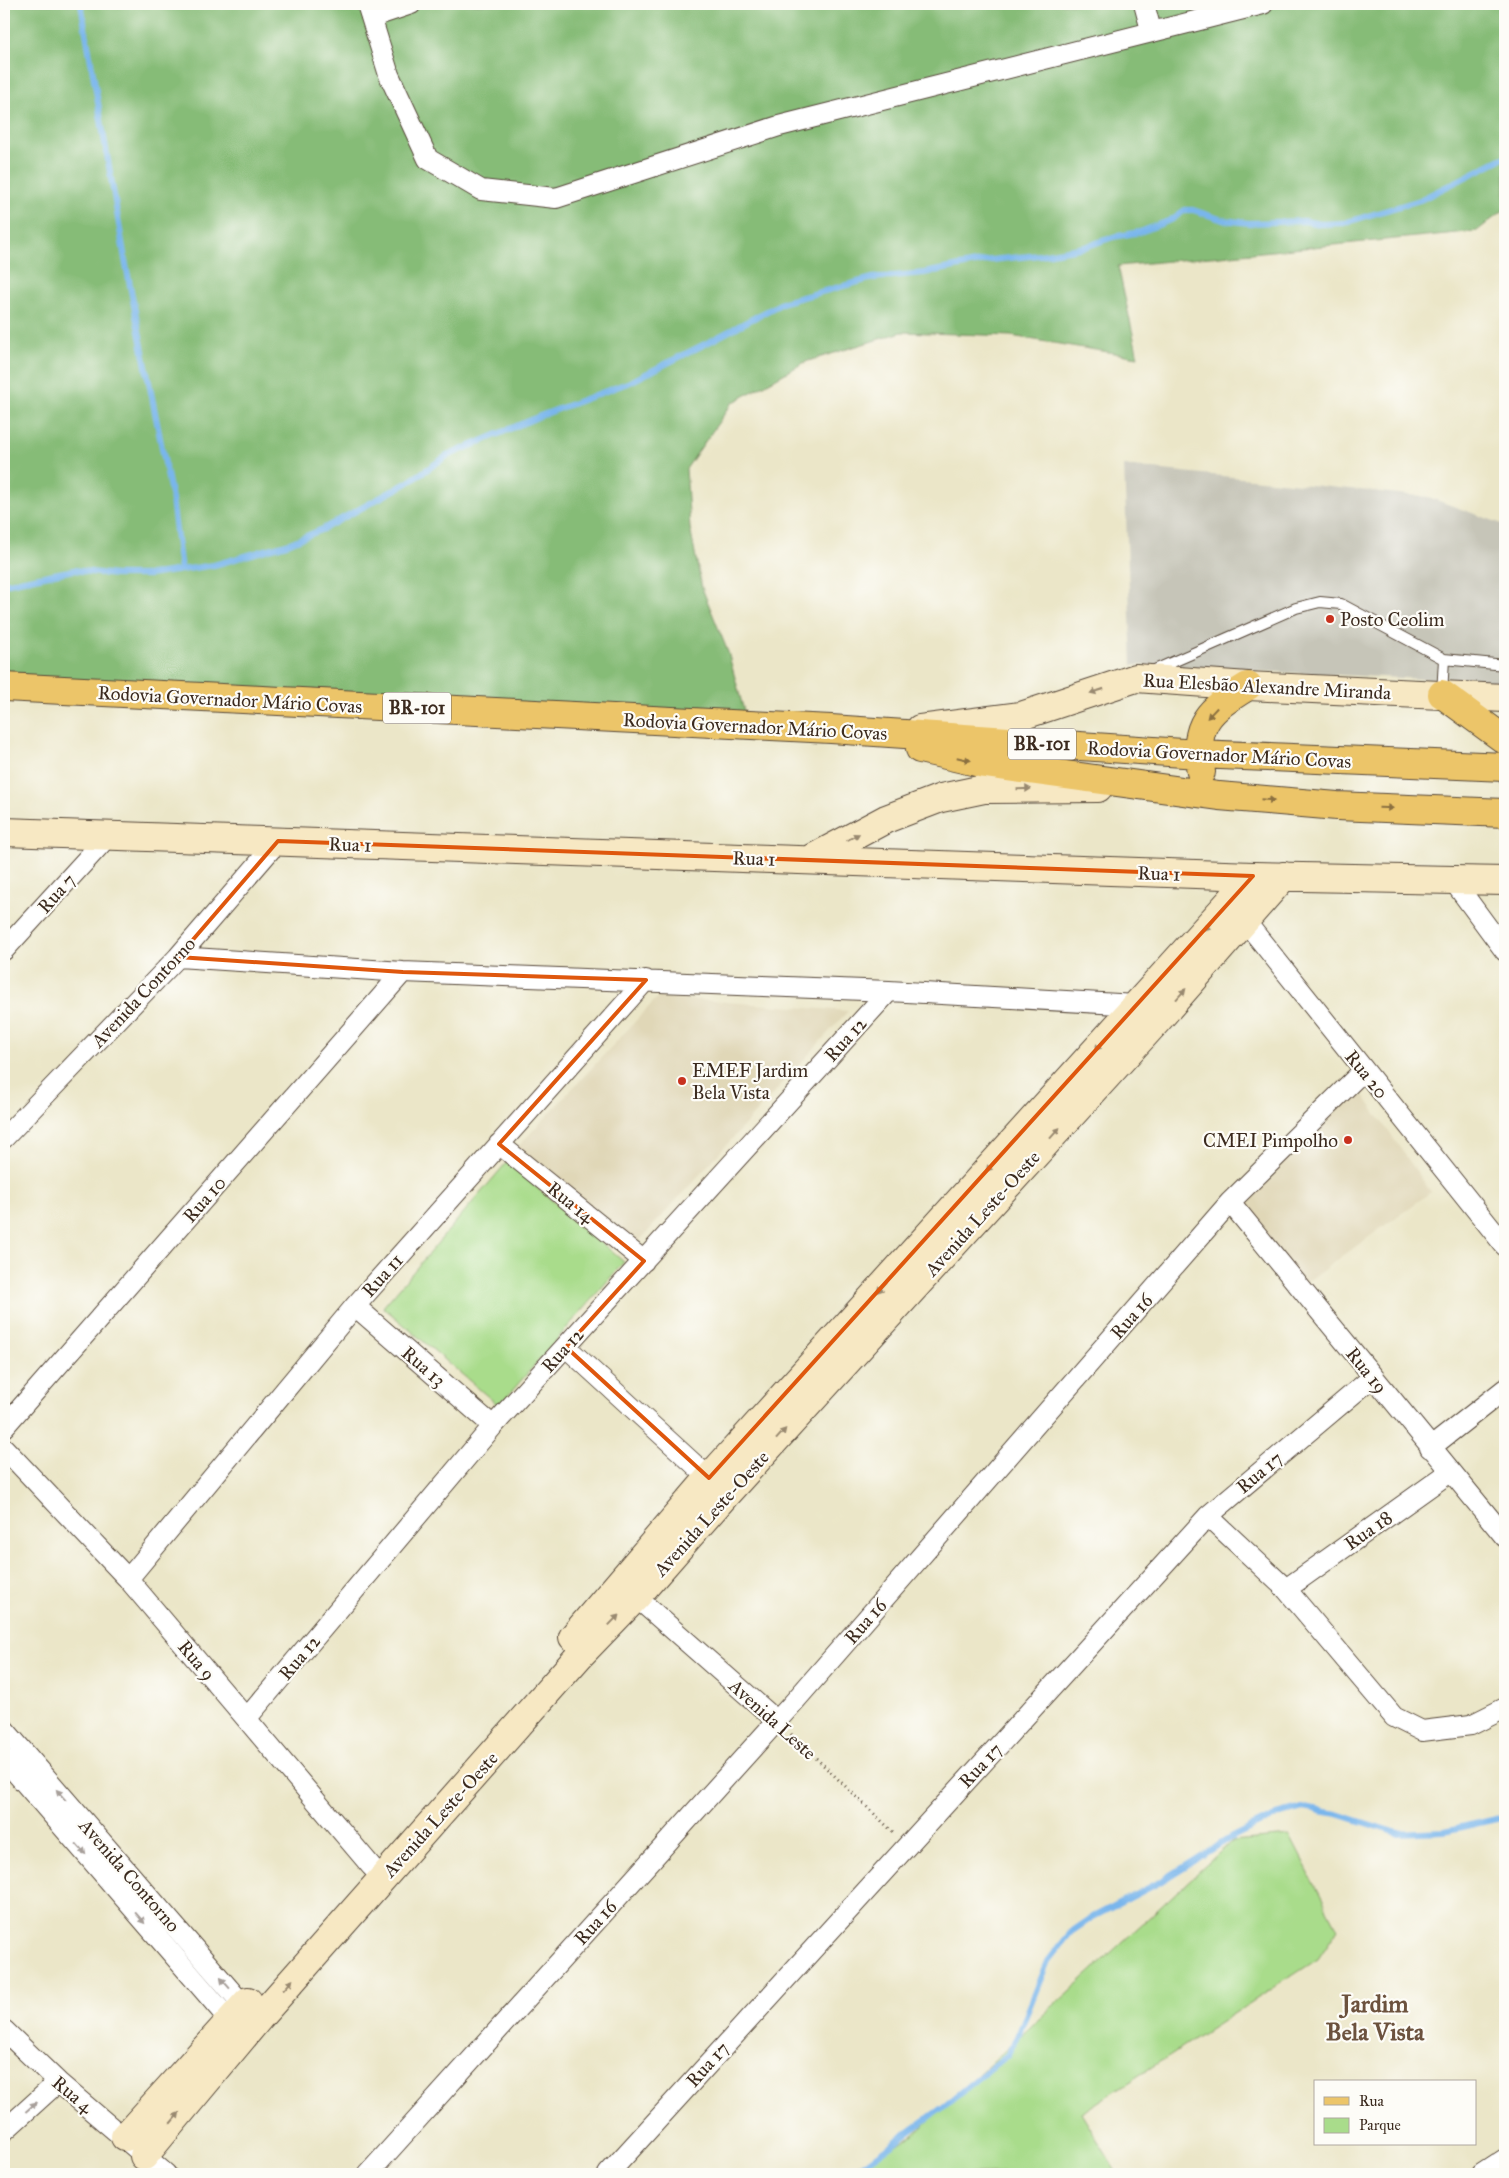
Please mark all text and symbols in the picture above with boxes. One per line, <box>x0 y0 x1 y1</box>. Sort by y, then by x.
place label: Posto Ceolim <box>1340 608 1444 631</box>
marker: Posto Ceolim <box>1324 613 1336 625</box>
street label: Rua Elesbão Alexandre Miranda <box>1142 669 1393 705</box>
street label: Rodovia Governador Mário Covas <box>97 681 363 718</box>
one-way arrow <box>1089 688 1104 696</box>
road number: BR-101 <box>383 692 451 724</box>
one-way arrow <box>1206 707 1218 719</box>
street label: Rodovia Governador Mário Covas <box>622 708 888 745</box>
road number: BR-101 <box>1008 729 1076 760</box>
street label: Rodovia Governador Mário Covas <box>1086 736 1352 773</box>
one-way arrow <box>956 755 971 763</box>
one-way arrow <box>1016 784 1032 792</box>
one-way arrow <box>1260 796 1276 804</box>
one-way arrow <box>1378 804 1394 812</box>
street label: Rua 1 <box>328 832 372 857</box>
one-way arrow <box>846 833 860 841</box>
street label: Rua 1 <box>732 846 776 871</box>
street label: Rua 1 <box>1137 861 1181 886</box>
street label: Rua 7 <box>33 869 80 918</box>
one-way arrow <box>1203 918 1215 930</box>
street label: Avenida Contorno <box>86 932 200 1053</box>
one-way arrow <box>1175 988 1187 1000</box>
street label: Rua 12 <box>819 1012 872 1066</box>
one-way arrow <box>1094 1039 1106 1051</box>
street label: Rua 20 <box>1340 1045 1393 1103</box>
place label: EMEF Jardim Bela Vista <box>692 1059 808 1104</box>
marker: EMEF Jardim Bela Vista <box>676 1075 688 1087</box>
one-way arrow <box>1050 1126 1061 1139</box>
place label: CMEI Pimpolho <box>1203 1129 1338 1152</box>
marker: CMEI Pimpolho <box>1342 1134 1354 1146</box>
street label: Avenida Leste-Oeste <box>919 1146 1045 1282</box>
one-way arrow <box>985 1159 997 1171</box>
street label: Rua 10 <box>178 1171 231 1227</box>
street label: Rua 14 <box>543 1177 599 1228</box>
street label: Rua 11 <box>357 1249 408 1302</box>
one-way arrow <box>876 1280 888 1292</box>
street label: Rua 16 <box>1105 1288 1158 1344</box>
street label: Rua 12 <box>536 1323 589 1377</box>
street label: Rua 13 <box>397 1341 450 1392</box>
street label: Rua 19 <box>1341 1342 1392 1398</box>
one-way arrow <box>775 1428 787 1440</box>
street label: Avenida Leste-Oeste <box>648 1446 774 1582</box>
street label: Rua 17 <box>1232 1447 1287 1498</box>
street label: Rua 18 <box>1340 1506 1397 1555</box>
street label: Rua 16 <box>839 1593 892 1649</box>
one-way arrow <box>608 1614 620 1626</box>
street label: Rua 12 <box>274 1629 325 1685</box>
street label: Rua 9 <box>173 1635 220 1685</box>
street label: Avenida Leste <box>724 1674 821 1765</box>
street label: Rua 17 <box>954 1738 1007 1793</box>
street label: Avenida Leste-Oeste <box>377 1747 503 1883</box>
one-way arrow <box>55 1788 66 1801</box>
street label: Avenida Contorno <box>74 1813 185 1937</box>
one-way arrow <box>75 1843 86 1855</box>
street label: Rua 16 <box>569 1894 622 1950</box>
one-way arrow <box>135 1911 146 1924</box>
one-way arrow <box>219 1977 230 1990</box>
one-way arrow <box>282 1979 293 1992</box>
district label: Jardim Bela Vista <box>1326 1989 1425 2047</box>
street label: Rua 17 <box>681 2037 734 2092</box>
street label: Rua 4 <box>48 2071 98 2118</box>
legend <box>1314 2080 1476 2146</box>
text: Rua <box>1359 2092 1384 2110</box>
one-way arrow <box>24 2101 37 2112</box>
one-way arrow <box>170 2112 181 2125</box>
text: Parque <box>1359 2116 1401 2135</box>

